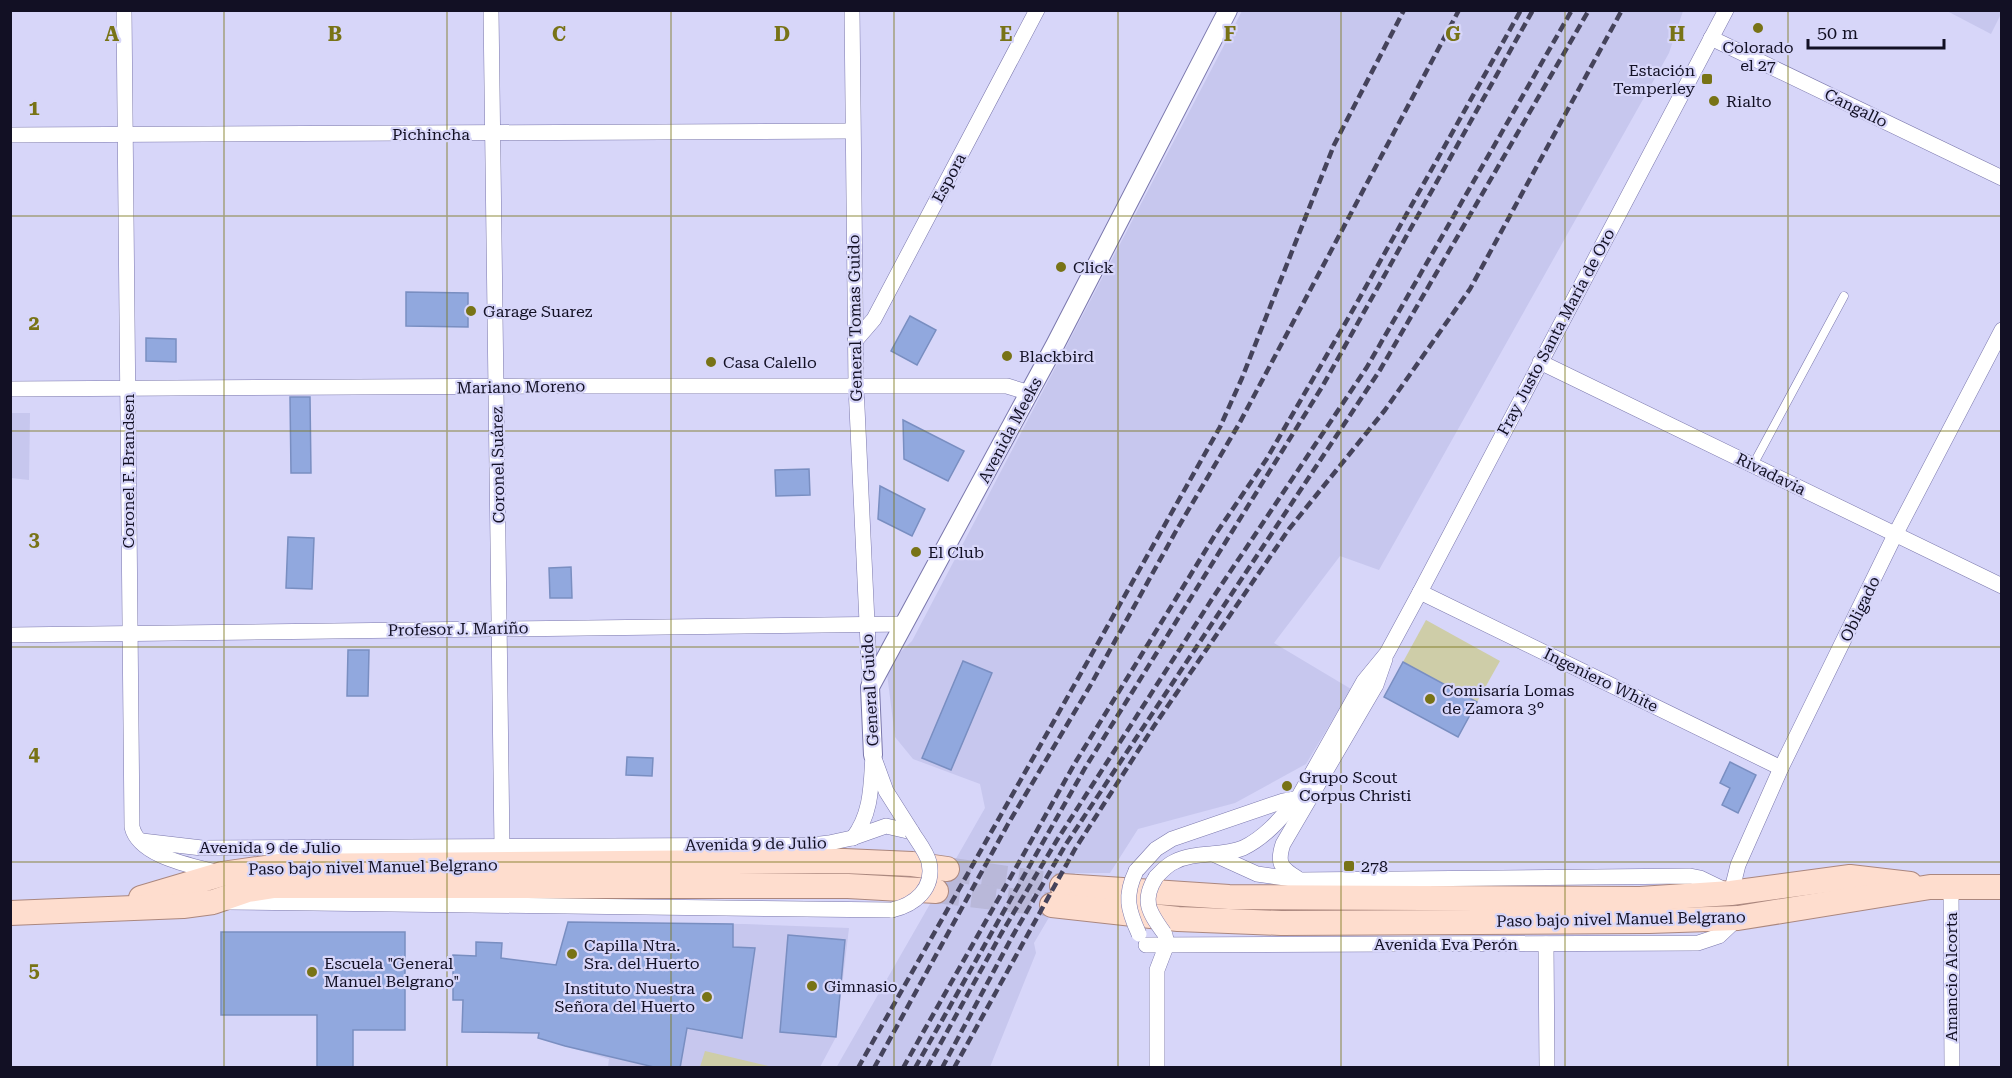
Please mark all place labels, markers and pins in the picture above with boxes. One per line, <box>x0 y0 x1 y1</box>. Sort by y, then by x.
marker: Colorado el 27 <box>1751 21 1765 35</box>
place label: Colorado el 27 <box>1722 38 1794 75</box>
place label: Estación Temperley <box>1613 61 1696 98</box>
marker: Estación Temperley <box>1700 72 1714 86</box>
place label: Rialto <box>1726 92 1772 111</box>
marker: Rialto <box>1707 94 1721 108</box>
place label: Click <box>1073 258 1114 277</box>
marker: Click <box>1054 260 1068 274</box>
place label: Garage Suarez <box>483 302 593 321</box>
marker: Garage Suarez <box>464 304 478 318</box>
place label: Blackbird <box>1019 347 1094 366</box>
marker: Blackbird <box>1000 349 1014 363</box>
place label: Casa Calello <box>723 353 817 372</box>
marker: Casa Calello <box>704 355 718 369</box>
place label: El Club <box>928 543 984 562</box>
marker: El Club <box>909 545 923 559</box>
place label: Comisaría Lomas de Zamora 3° <box>1442 681 1575 718</box>
marker: Comisaría Lomas de Zamora 3° <box>1423 692 1437 706</box>
place label: Grupo Scout Corpus Christi <box>1299 768 1411 805</box>
marker: Grupo Scout Corpus Christi <box>1280 779 1294 793</box>
place label: 278 <box>1361 857 1388 876</box>
marker: 278 <box>1342 859 1356 873</box>
place label: Capilla Ntra. Sra. del Huerto <box>584 936 700 973</box>
marker: Capilla Ntra. Sra. del Huerto <box>565 947 579 961</box>
place label: Escuela "General Manuel Belgrano" <box>324 954 459 991</box>
marker: Escuela "General Manuel Belgrano" <box>305 965 319 979</box>
place label: Gimnasio <box>824 977 898 996</box>
place label: Instituto Nuestra Señora del Huerto <box>554 979 695 1016</box>
marker: Gimnasio <box>805 979 819 993</box>
marker: Instituto Nuestra Señora del Huerto <box>700 990 714 1004</box>

